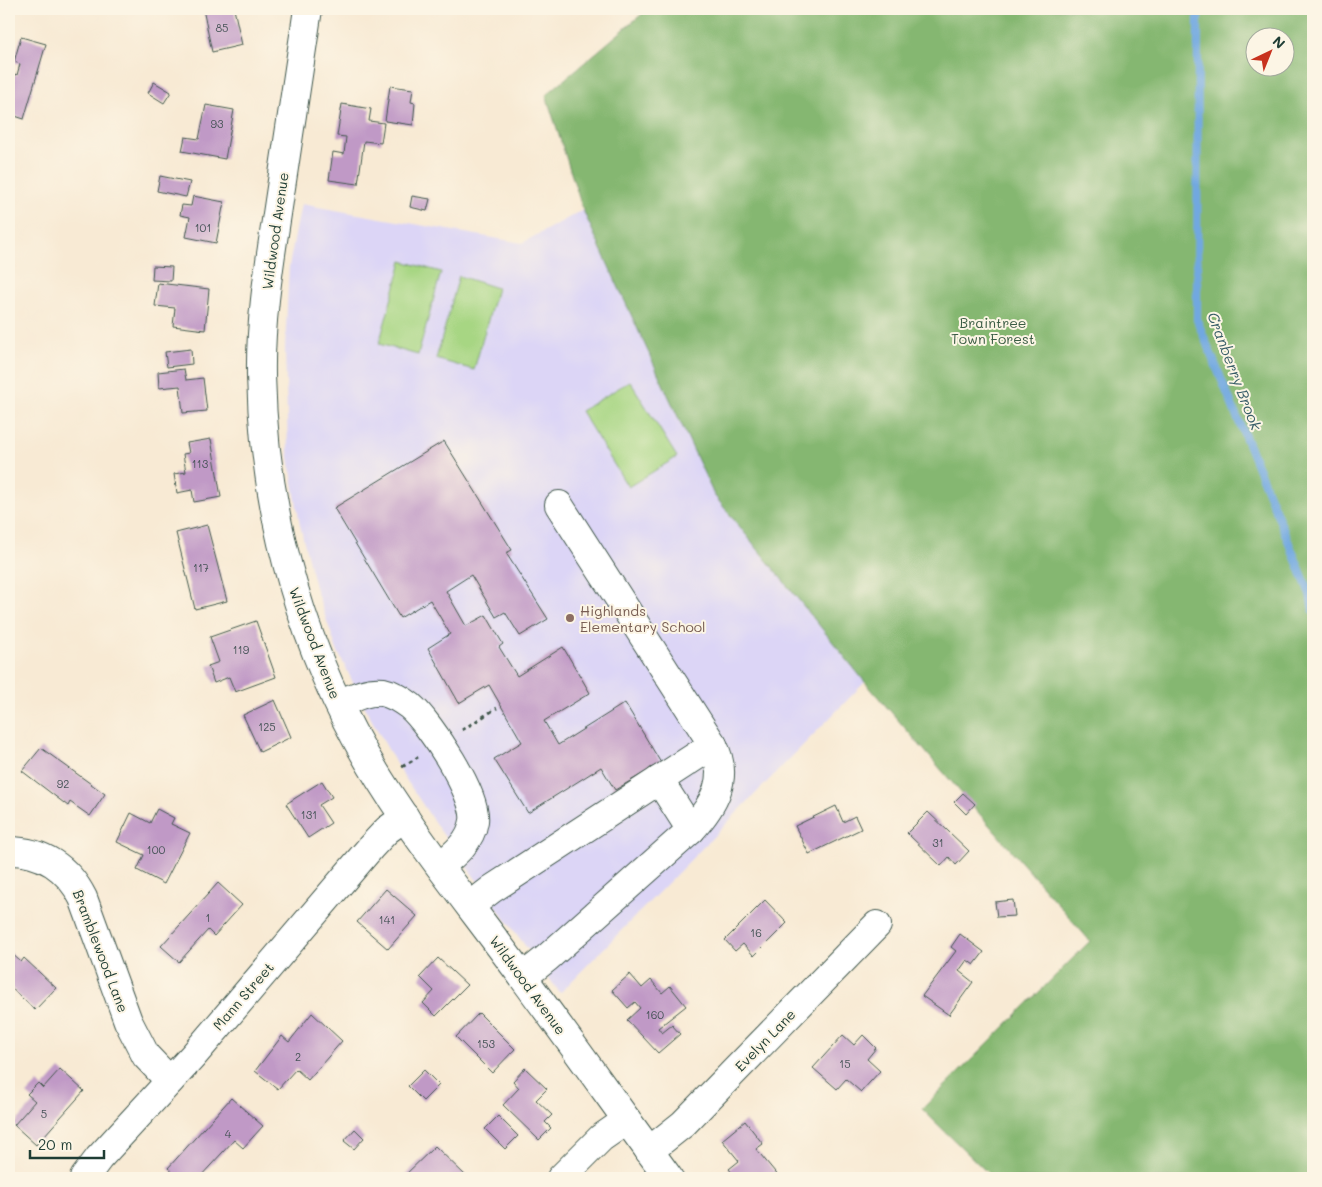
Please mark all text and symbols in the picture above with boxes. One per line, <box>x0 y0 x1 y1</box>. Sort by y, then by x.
house number: 85 <box>215 20 229 35</box>
north arrow <box>1244 28 1294 78</box>
text: N <box>1269 32 1290 53</box>
house number: 93 <box>211 116 224 131</box>
street label: Wildwood Avenue <box>257 171 293 291</box>
house number: 101 <box>195 220 211 235</box>
water label: Cranberry Brook <box>1203 309 1267 434</box>
park label: Braintree Town Forest <box>951 313 1035 348</box>
house number: 113 <box>192 456 209 471</box>
house number: 117 <box>193 560 209 575</box>
street label: Wildwood Avenue <box>285 584 345 702</box>
place label: Highlands Elementary School <box>580 601 706 636</box>
marker: Highlands Elementary School <box>564 612 576 624</box>
house number: 119 <box>233 642 250 657</box>
house number: 125 <box>258 719 276 734</box>
house number: 92 <box>57 776 69 791</box>
house number: 131 <box>301 807 317 822</box>
house number: 31 <box>932 835 944 850</box>
house number: 100 <box>147 842 165 857</box>
street label: Bramblewood Lane <box>69 887 133 1015</box>
house number: 1 <box>206 910 210 925</box>
house number: 141 <box>379 912 395 927</box>
house number: 16 <box>750 925 762 940</box>
street label: Wildwood Avenue <box>486 932 570 1038</box>
street label: Mann Street <box>208 958 278 1034</box>
street label: Evelyn Lane <box>730 1005 800 1075</box>
house number: 160 <box>646 1007 664 1022</box>
house number: 153 <box>477 1036 495 1051</box>
house number: 2 <box>295 1049 301 1064</box>
house number: 15 <box>839 1056 851 1071</box>
house number: 5 <box>41 1106 47 1121</box>
house number: 4 <box>225 1126 232 1141</box>
scale bar <box>30 1127 104 1159</box>
text: 20 m <box>38 1134 72 1154</box>

